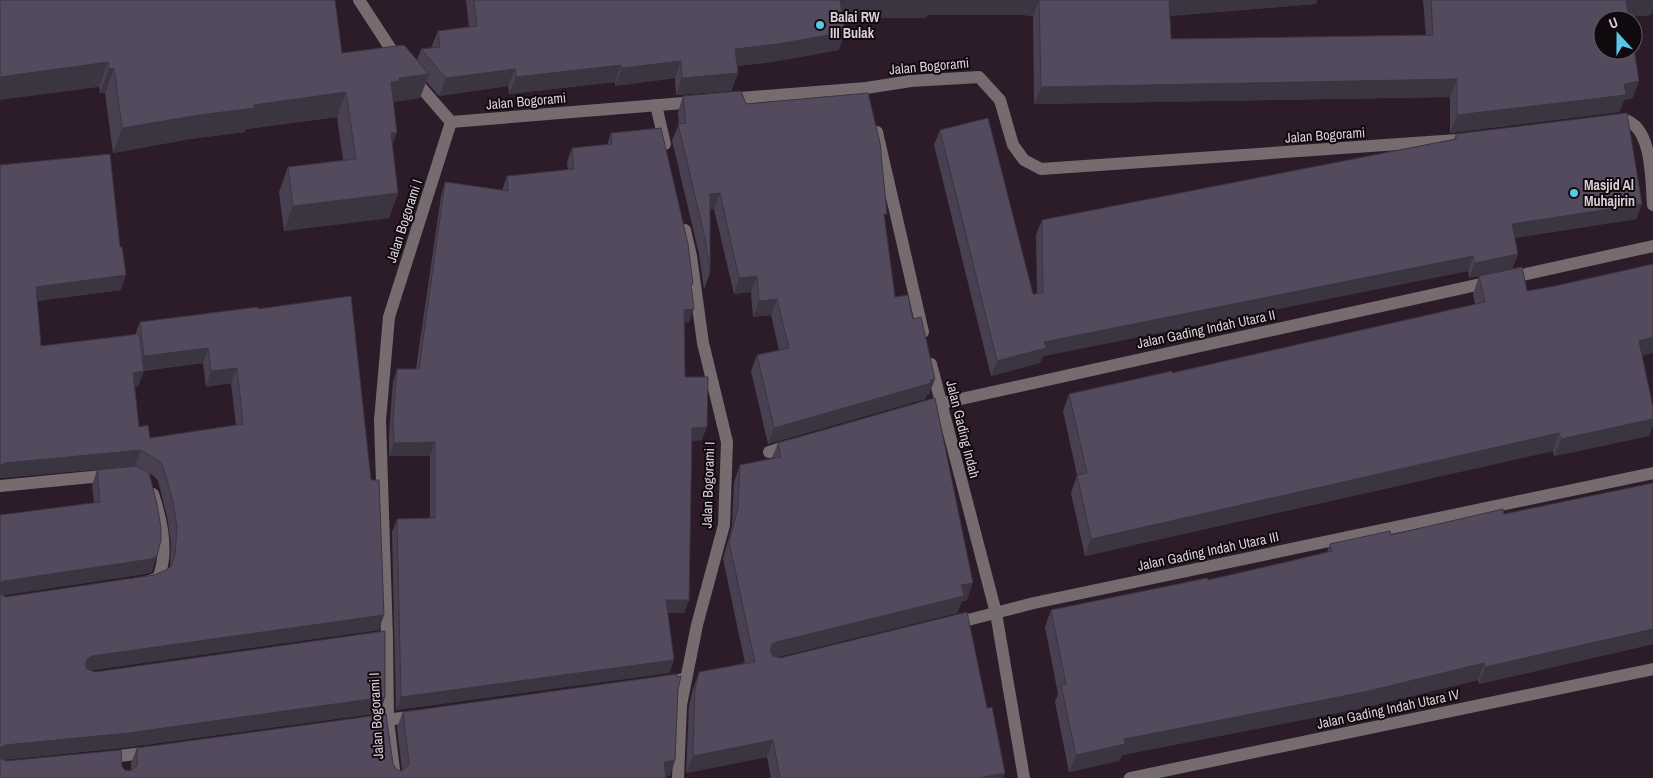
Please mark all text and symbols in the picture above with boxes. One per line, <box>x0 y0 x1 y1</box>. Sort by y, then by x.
place label: Balai RW III Bulak <box>830 8 880 42</box>
north arrow <box>1593 10 1643 60</box>
text: U <box>1606 13 1620 33</box>
marker: Balai RW III Bulak <box>814 19 826 31</box>
street label: Jalan Bogorami <box>888 54 970 78</box>
street label: Jalan Bogorami <box>485 89 567 113</box>
street label: Jalan Bogorami <box>1284 123 1366 147</box>
place label: Masjid Al Muhajirin <box>1584 176 1635 210</box>
street label: Jalan Bogorami I <box>382 177 426 265</box>
marker: Masjid Al Muhajirin <box>1568 187 1580 199</box>
street label: Jalan Gading Indah Utara II <box>1135 306 1277 352</box>
street label: Jalan Gading Indah <box>942 378 984 480</box>
street label: Jalan Bogorami I <box>697 441 719 529</box>
street label: Jalan Gading Indah Utara III <box>1136 527 1280 575</box>
street label: Jalan Bogorami I <box>365 672 387 760</box>
street label: Jalan Gading Indah Utara IV <box>1315 685 1461 733</box>

